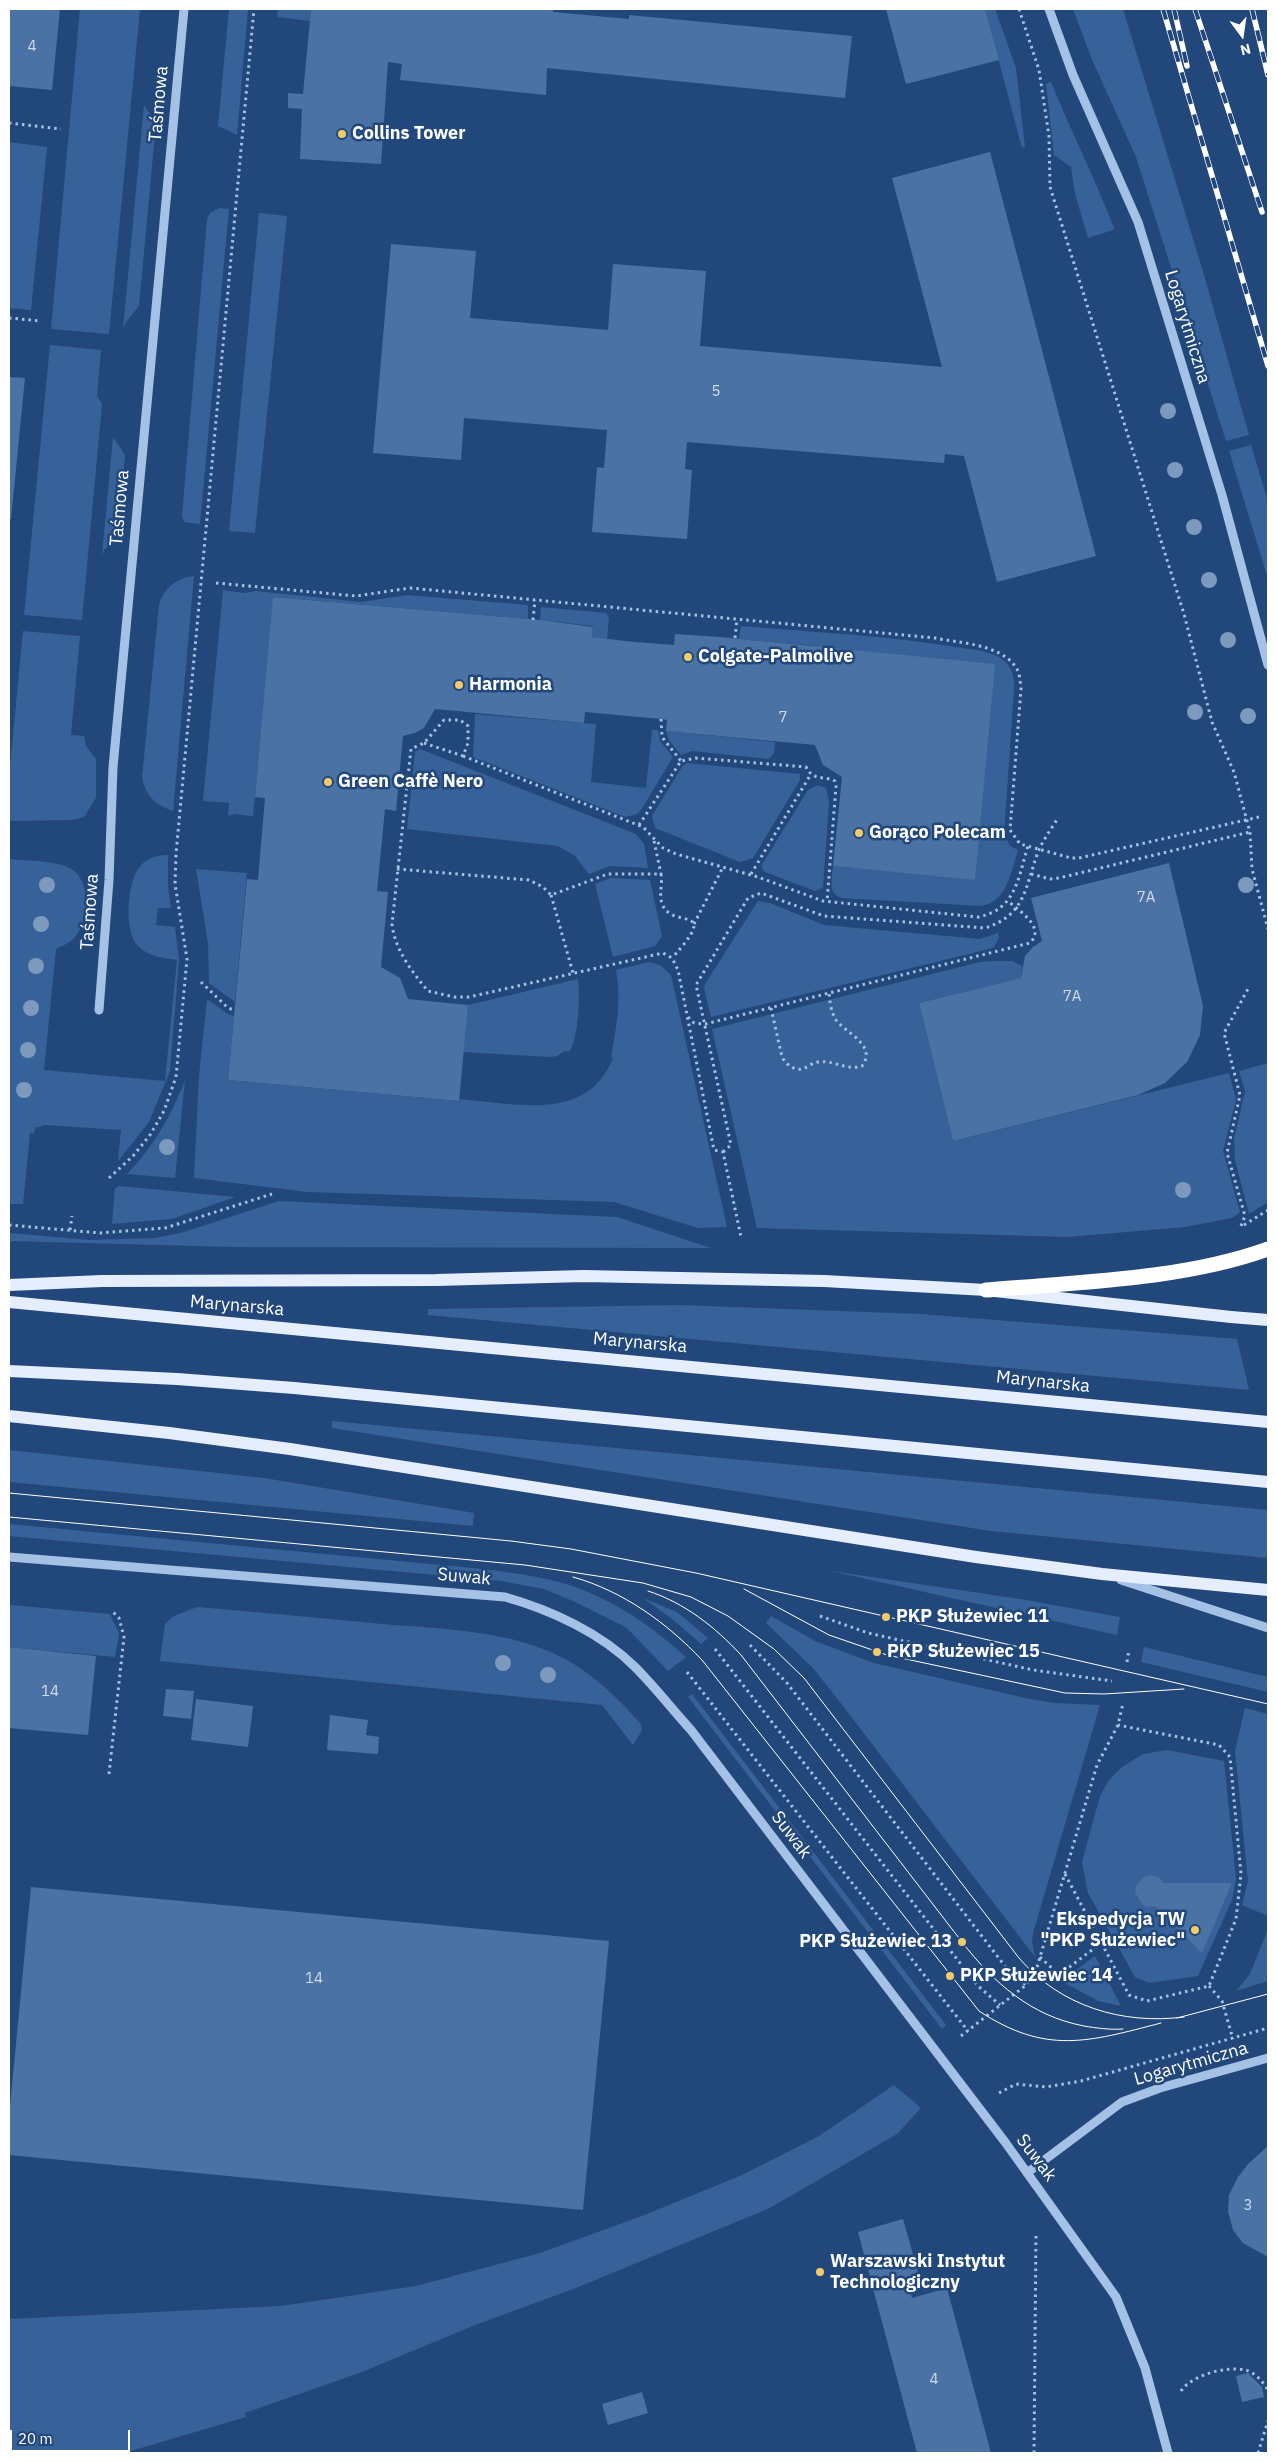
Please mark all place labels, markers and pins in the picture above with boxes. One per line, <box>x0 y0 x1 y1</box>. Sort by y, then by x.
place label: Collins Tower <box>352 123 465 145</box>
marker: Collins Tower <box>336 128 348 140</box>
place label: Colgate-Palmolive <box>698 646 853 668</box>
marker: Colgate-Palmolive <box>682 651 694 663</box>
place label: Harmonia <box>469 674 552 696</box>
marker: Harmonia <box>453 679 465 691</box>
place label: Green Caffè Nero <box>338 771 483 793</box>
marker: Green Caffè Nero <box>322 776 334 788</box>
place label: Gorąco Polecam <box>869 822 1006 844</box>
marker: Gorąco Polecam <box>853 827 865 839</box>
place label: PKP Służewiec 11 <box>896 1606 1049 1628</box>
marker: PKP Służewiec 11 <box>880 1611 892 1623</box>
place label: PKP Służewiec 15 <box>887 1641 1040 1663</box>
marker: PKP Służewiec 15 <box>871 1646 883 1658</box>
place label: Ekspedycja TW "PKP Służewiec" <box>1040 1909 1185 1952</box>
marker: Ekspedycja TW "PKP Służewiec" <box>1189 1924 1201 1936</box>
place label: PKP Służewiec 13 <box>799 1931 952 1953</box>
marker: PKP Służewiec 13 <box>956 1936 968 1948</box>
place label: PKP Służewiec 14 <box>960 1965 1113 1987</box>
marker: PKP Służewiec 14 <box>944 1970 956 1982</box>
place label: Warszawski Instytut Technologiczny <box>830 2251 1005 2294</box>
marker: Warszawski Instytut Technologiczny <box>814 2266 826 2278</box>

